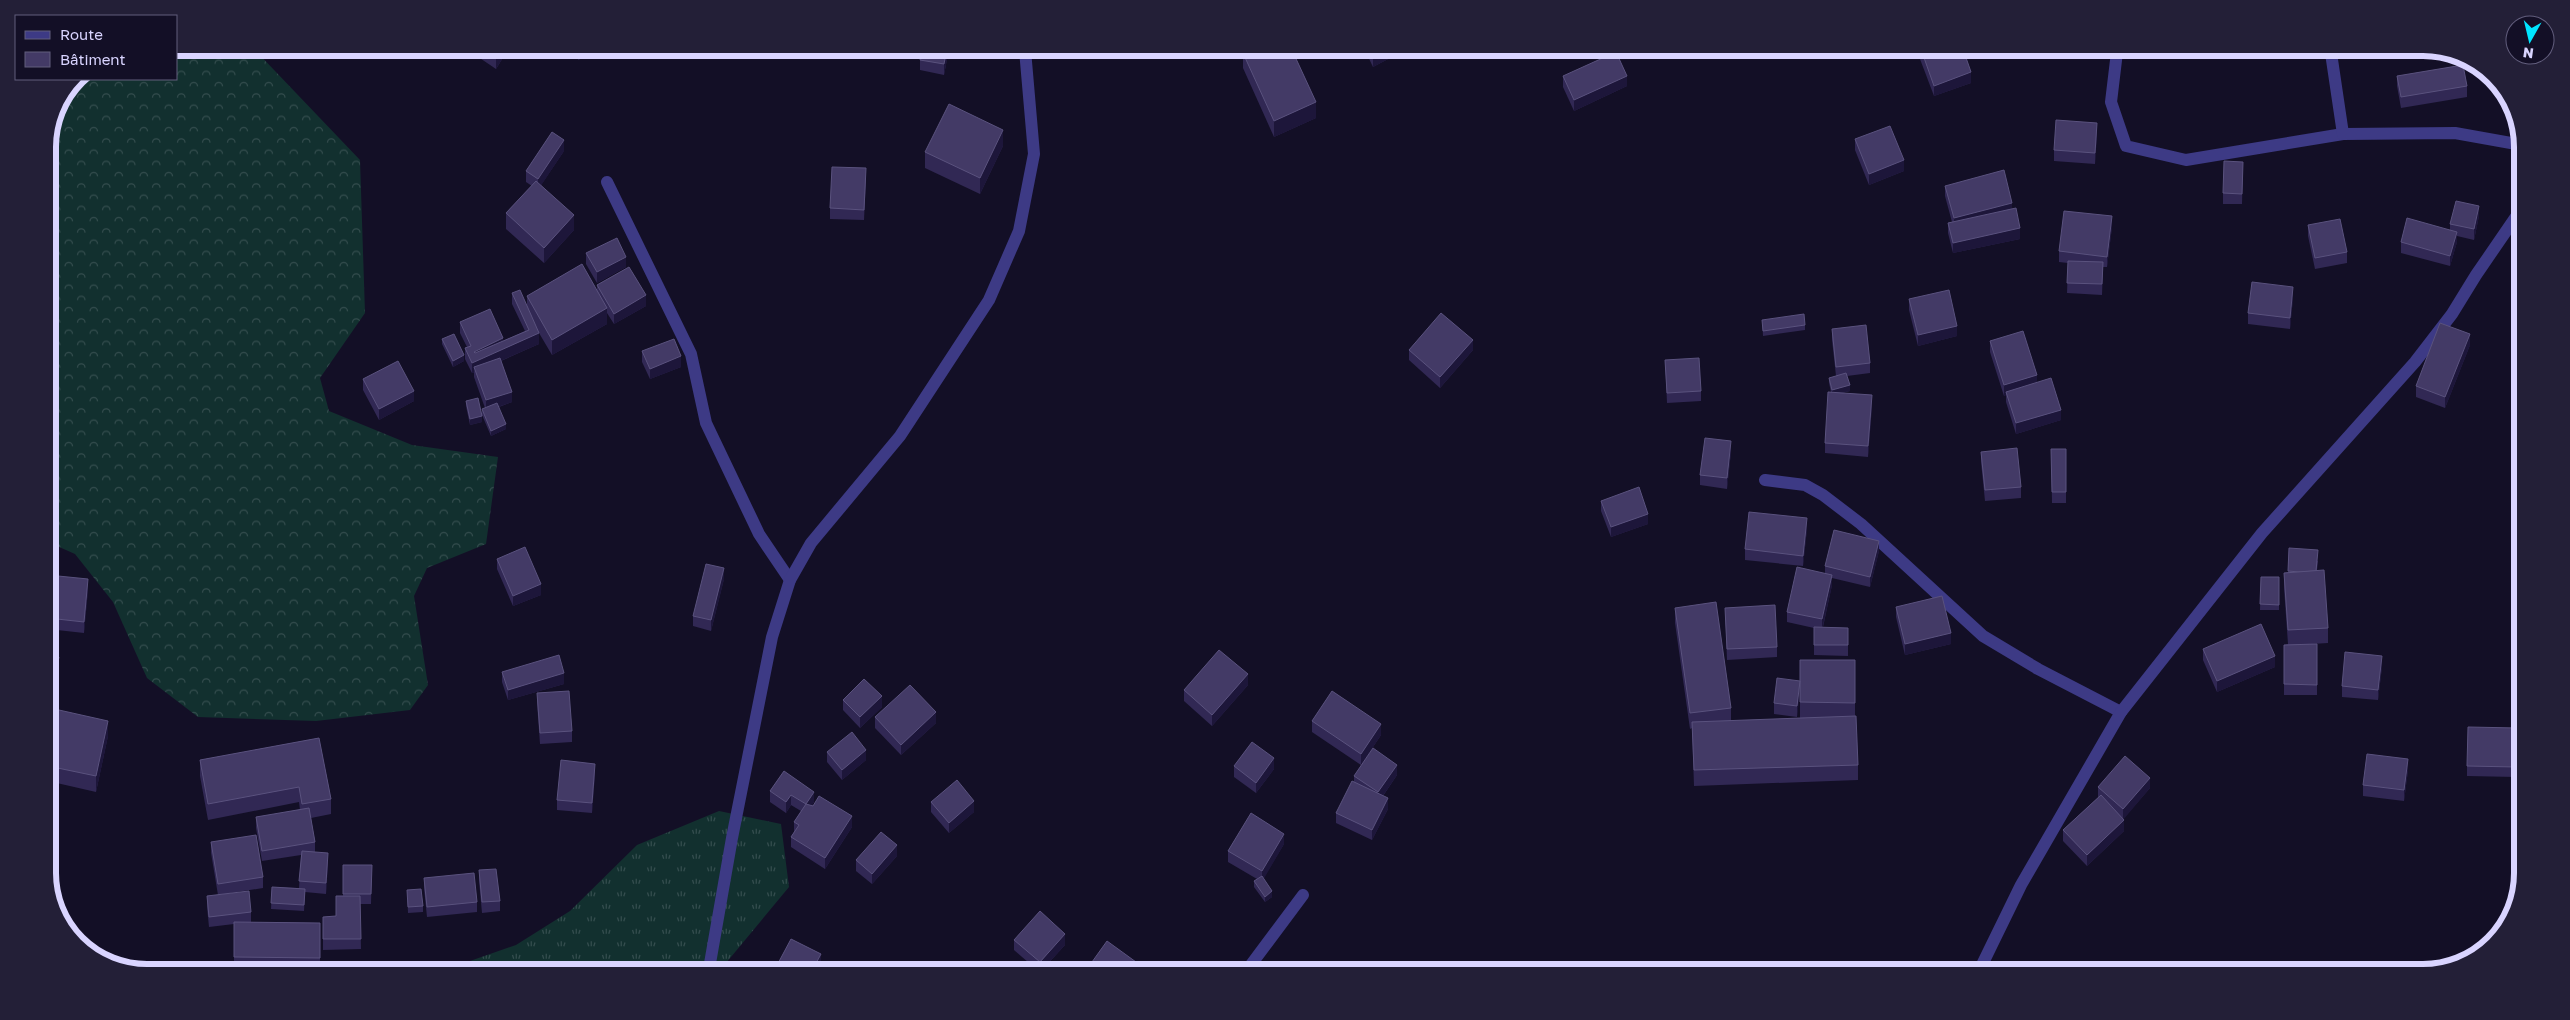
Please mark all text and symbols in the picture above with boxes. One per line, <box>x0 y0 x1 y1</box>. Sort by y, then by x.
legend <box>15 15 178 80</box>
north arrow <box>2505 15 2555 65</box>
text: Route <box>60 25 103 43</box>
text: N <box>2522 44 2535 63</box>
text: Bâtiment <box>60 50 125 68</box>

